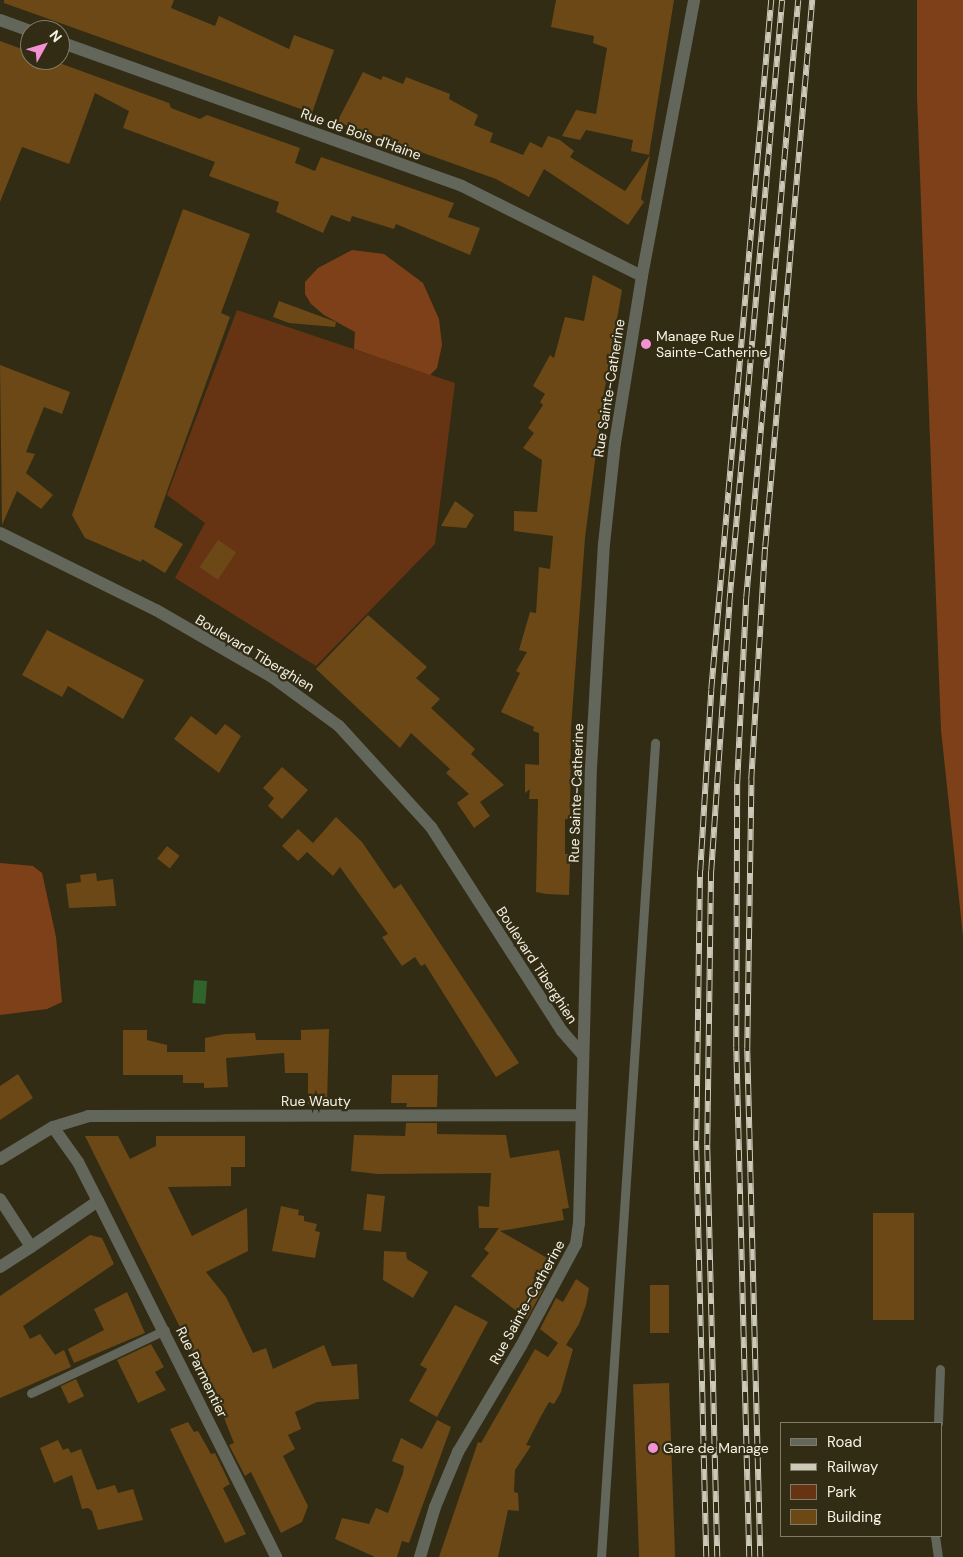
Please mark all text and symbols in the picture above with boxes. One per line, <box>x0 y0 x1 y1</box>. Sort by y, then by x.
north arrow <box>20 20 70 70</box>
text: N <box>46 27 66 46</box>
street label: Rue de Bois d'Haine <box>299 104 423 164</box>
street label: Rue Sainte-Catherine <box>590 318 628 458</box>
place label: Manage Rue Sainte-Catherine <box>656 328 767 361</box>
marker: Manage Rue Sainte-Catherine <box>640 338 652 350</box>
street label: Boulevard Tiberghien <box>192 611 318 695</box>
street label: Rue Sainte-Catherine <box>565 723 587 863</box>
street label: Boulevard Tiberghien <box>493 903 581 1027</box>
street label: Rue Wauty <box>281 1093 351 1109</box>
street label: Rue Sainte-Catherine <box>486 1237 568 1367</box>
street label: Rue Parmentier <box>173 1324 231 1420</box>
legend <box>780 1422 943 1537</box>
text: Road <box>827 1432 862 1452</box>
place label: Gare de Manage <box>663 1440 769 1456</box>
marker: Gare de Manage <box>647 1442 659 1454</box>
text: Railway <box>827 1457 878 1477</box>
text: Park <box>827 1482 857 1502</box>
text: Building <box>827 1507 882 1527</box>

